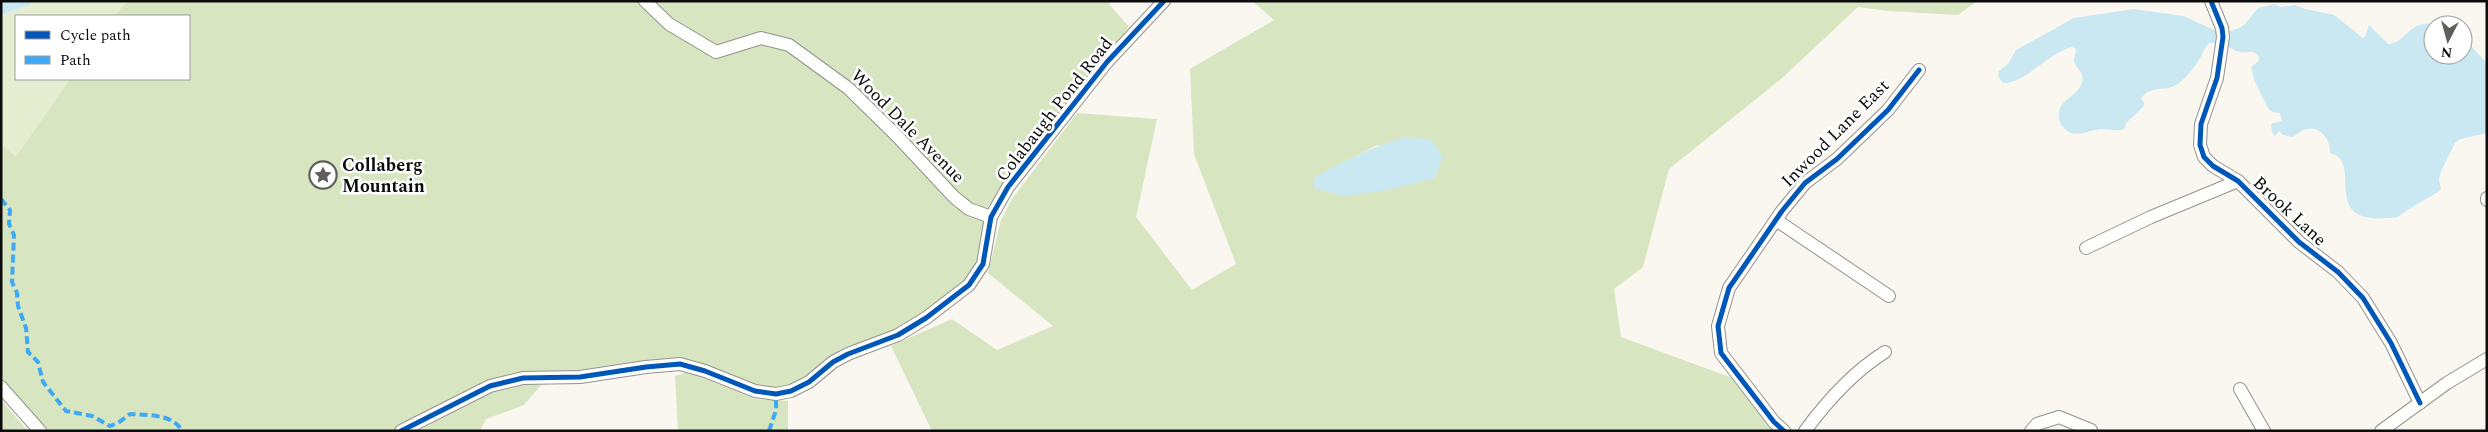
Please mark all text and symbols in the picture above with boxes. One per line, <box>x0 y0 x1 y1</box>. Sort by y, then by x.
legend <box>15 15 190 80</box>
north arrow <box>2423 15 2473 65</box>
text: Cycle path <box>60 24 131 47</box>
street label: Colabaugh Pond Road <box>989 31 1120 187</box>
text: N <box>2440 41 2453 63</box>
text: Path <box>60 49 91 72</box>
street label: Wood Dale Avenue <box>844 63 971 190</box>
street label: Inwood Lane East <box>1775 73 1896 194</box>
place label: Collaberg Mountain <box>342 152 425 200</box>
place icon: Collaberg Mountain <box>308 160 338 190</box>
street label: Brook Lane <box>2247 170 2333 253</box>

